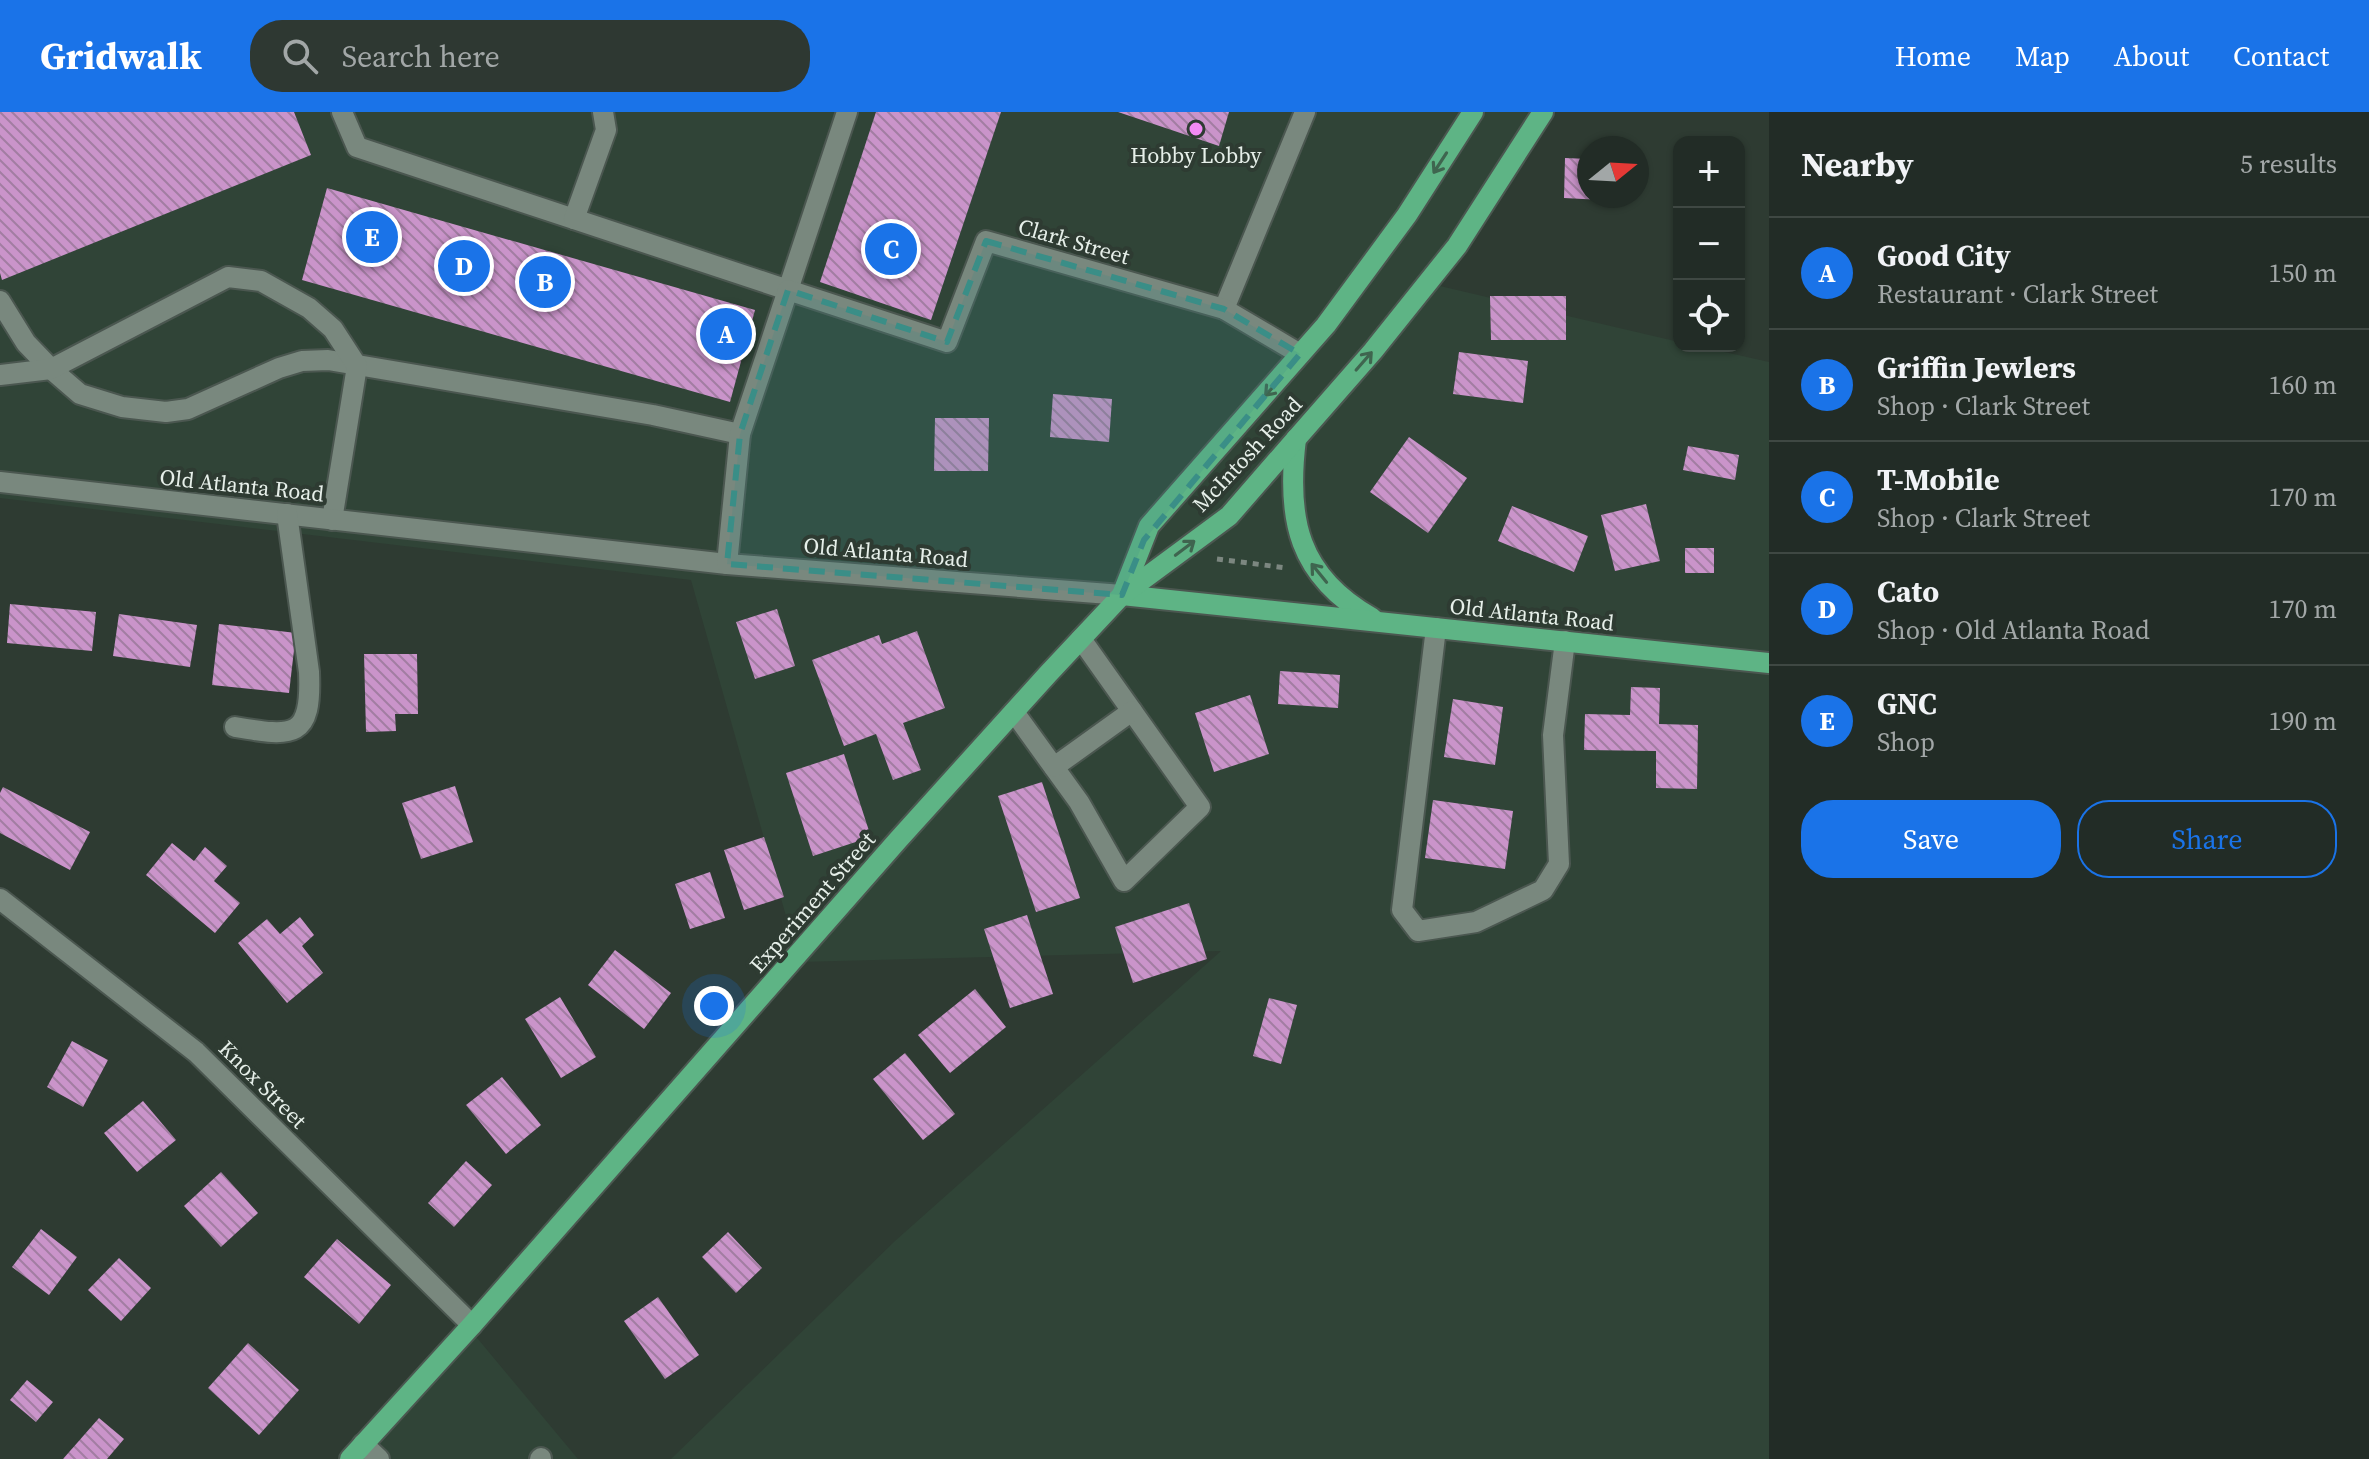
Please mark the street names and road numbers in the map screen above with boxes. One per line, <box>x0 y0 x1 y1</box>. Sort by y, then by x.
street label: Clark Street <box>1015 211 1134 271</box>
street label: McIntosh Road <box>1186 389 1309 518</box>
street label: Old Atlanta Road <box>158 461 326 509</box>
street label: Old Atlanta Road <box>802 530 970 574</box>
street label: Old Atlanta Road <box>1448 590 1616 638</box>
street label: Experiment Street <box>742 824 882 979</box>
street label: Knox Street <box>212 1033 314 1135</box>

